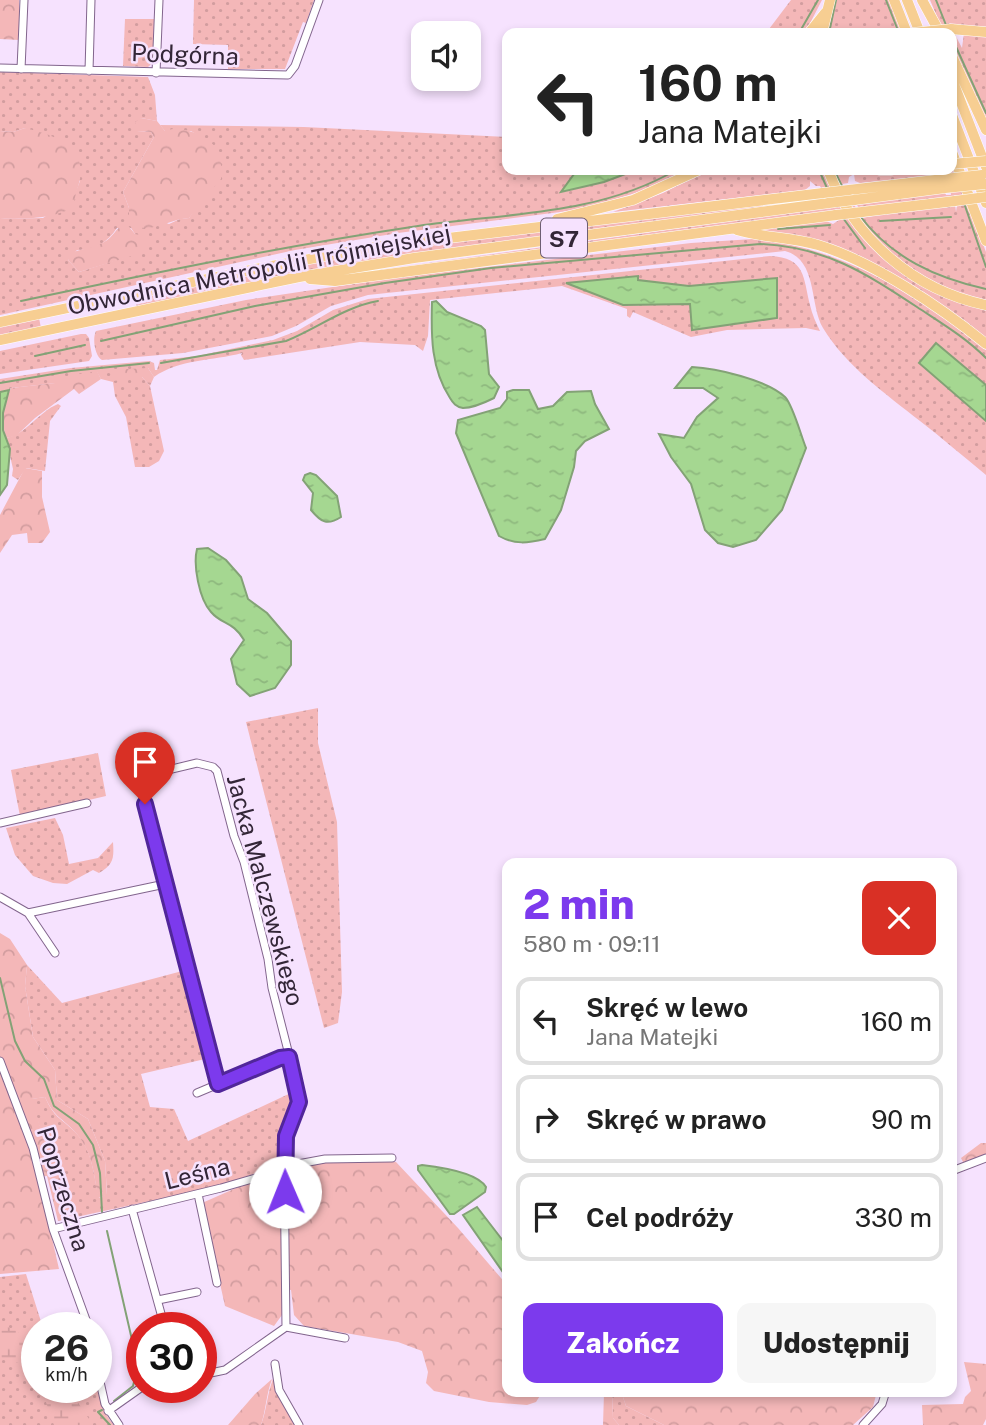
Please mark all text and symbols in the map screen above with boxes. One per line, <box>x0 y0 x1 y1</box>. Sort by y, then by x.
map controls <box>411 21 481 91</box>
button: sound <box>411 21 481 91</box>
street label: Podgórna <box>131 38 239 70</box>
text: 160 m <box>638 54 778 112</box>
icon: left <box>523 56 614 147</box>
text: Jana Matejki <box>638 113 822 150</box>
street label: Obwodnica Metropolii Trójmiejskiej <box>65 218 453 320</box>
road number: S7 <box>541 218 587 258</box>
pin <box>115 732 175 804</box>
icon: arrive <box>126 743 164 781</box>
street label: Jacka Malczewskiego <box>222 771 310 1009</box>
text: 2 min <box>523 879 635 928</box>
button: close <box>862 881 936 955</box>
text: 580 m · 09:11 <box>523 930 661 957</box>
text: Skręć w lewo <box>586 992 748 1023</box>
icon: left <box>527 1002 565 1040</box>
text: 160 m <box>861 1006 932 1037</box>
text: Jana Matejki <box>586 1023 718 1050</box>
icon: right <box>527 1100 565 1138</box>
text: Skręć w prawo <box>586 1104 766 1135</box>
text: 90 m <box>871 1104 932 1135</box>
street label: Poprzeczna <box>32 1123 96 1255</box>
street label: Leśna <box>162 1151 232 1195</box>
position arrow <box>248 1155 322 1229</box>
icon: arrive <box>527 1198 565 1236</box>
text: Cel podróży <box>586 1202 734 1233</box>
text: 330 m <box>855 1202 932 1233</box>
button: Zakończ <box>523 1303 723 1383</box>
button: Udostępnij <box>737 1303 936 1383</box>
speed limit sign: 30 <box>126 1312 217 1403</box>
text: 26 <box>44 1328 89 1369</box>
text: km/h <box>45 1364 88 1385</box>

